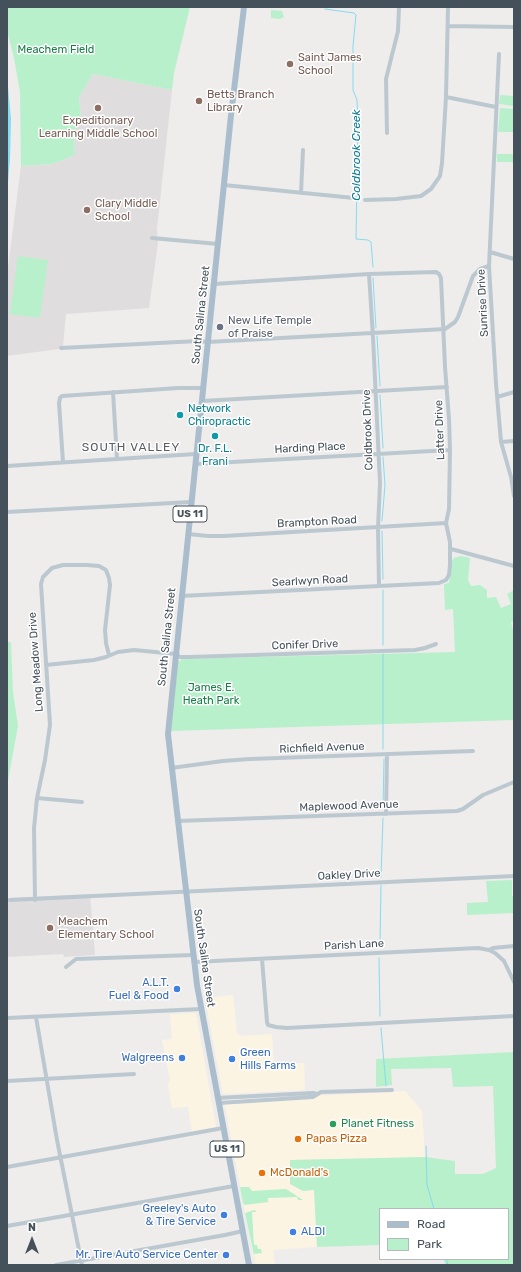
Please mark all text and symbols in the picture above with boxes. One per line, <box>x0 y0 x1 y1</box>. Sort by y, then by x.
park label: Meachem Field <box>18 43 94 57</box>
place label: Saint James School <box>298 51 362 77</box>
marker: Saint James School <box>285 59 295 69</box>
place label: Betts Branch Library <box>207 88 274 114</box>
marker: Betts Branch Library <box>194 96 204 106</box>
marker: Expeditionary Learning Middle School <box>93 103 103 113</box>
water label: Coldbrook Creek <box>350 109 364 201</box>
place label: Expeditionary Learning Middle School <box>39 114 157 140</box>
place label: Clary Middle School <box>95 197 157 223</box>
marker: Clary Middle School <box>82 205 92 215</box>
street label: South Salina Street <box>189 265 213 365</box>
street label: Sunrise Drive <box>475 269 491 337</box>
place label: New Life Temple of Praise <box>228 314 312 340</box>
marker: New Life Temple of Praise <box>215 322 225 332</box>
street label: Coldbrook Drive <box>360 389 376 471</box>
street label: Latter Drive <box>432 400 448 460</box>
place label: Network Chiropractic <box>188 402 251 428</box>
marker: Network Chiropractic <box>175 410 185 420</box>
marker: Dr. F.L. Frani <box>210 431 220 441</box>
street label: Harding Place <box>274 440 346 456</box>
district label: SOUTH VALLEY <box>82 441 180 455</box>
place label: Dr. F.L. Frani <box>198 442 232 468</box>
road number: US 11 <box>173 506 207 522</box>
street label: Brampton Road <box>277 513 357 531</box>
street label: Searlwyn Road <box>272 572 348 590</box>
street label: South Salina Street <box>155 587 179 687</box>
street label: Long Meadow Drive <box>26 612 46 712</box>
street label: Conifer Drive <box>271 637 339 653</box>
park label: James E. Heath Park <box>183 681 239 707</box>
street label: Richfield Avenue <box>279 740 365 756</box>
street label: Maplewood Avenue <box>299 798 399 814</box>
street label: Oakley Drive <box>317 867 381 883</box>
street label: South Salina Street <box>191 908 217 1008</box>
place label: Meachem Elementary School <box>58 915 154 941</box>
marker: Meachem Elementary School <box>45 923 55 933</box>
street label: Parish Lane <box>324 937 384 953</box>
place label: A.L.T. Fuel & Food <box>109 976 169 1002</box>
marker: A.L.T. Fuel & Food <box>172 984 182 994</box>
place label: Green Hills Farms <box>240 1046 296 1072</box>
place label: Walgreens <box>121 1051 174 1065</box>
marker: Walgreens <box>177 1053 187 1063</box>
marker: Green Hills Farms <box>227 1054 237 1064</box>
place label: Planet Fitness <box>341 1117 414 1131</box>
marker: Planet Fitness <box>328 1119 338 1129</box>
place label: Papas Pizza <box>306 1132 367 1146</box>
marker: Papas Pizza <box>293 1134 303 1144</box>
road number: US 11 <box>210 1141 244 1157</box>
place label: McDonald's <box>270 1166 328 1180</box>
marker: McDonald's <box>257 1168 267 1178</box>
place label: Greeley's Auto & Tire Service <box>142 1202 216 1228</box>
legend <box>379 1208 509 1260</box>
marker: Greeley's Auto & Tire Service <box>219 1210 229 1220</box>
text: Road <box>417 1217 445 1231</box>
north arrow <box>12 1220 52 1260</box>
text: N <box>28 1221 36 1234</box>
place label: ALDI <box>301 1225 325 1239</box>
marker: ALDI <box>288 1227 298 1237</box>
text: Park <box>417 1237 442 1251</box>
place label: Mr. Tire Auto Service Center <box>75 1248 218 1262</box>
marker: Mr. Tire Auto Service Center <box>221 1250 231 1260</box>

